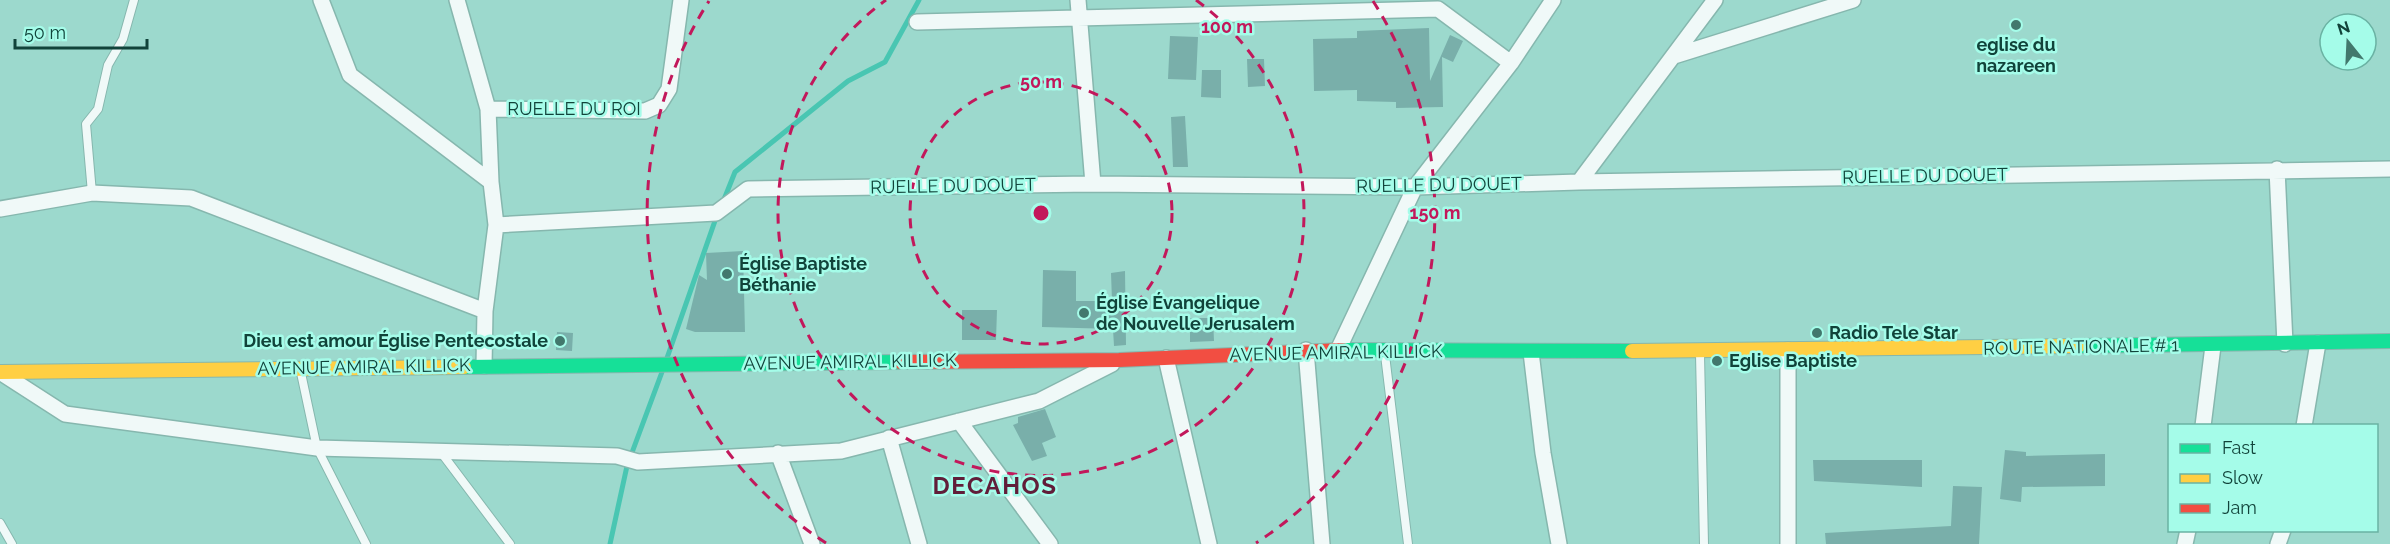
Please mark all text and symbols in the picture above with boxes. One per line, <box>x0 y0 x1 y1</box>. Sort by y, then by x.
scale bar <box>15 12 147 50</box>
north arrow <box>2318 12 2378 72</box>
text: 100 m <box>1201 16 1253 37</box>
text: N <box>2335 17 2352 39</box>
marker: eglise du nazareen <box>2009 18 2023 32</box>
text: 50 m <box>24 22 66 43</box>
place label: eglise du nazareen <box>1976 34 2056 76</box>
text: 50 m <box>1020 71 1062 92</box>
street label: RUELLE DU ROI <box>507 98 641 119</box>
street label: RUELLE DU DOUET <box>1842 164 2008 187</box>
street label: RUELLE DU DOUET <box>1356 173 1522 196</box>
street label: RUELLE DU DOUET <box>870 174 1036 197</box>
text: 150 m <box>1410 202 1461 223</box>
centre of rings <box>1031 203 1051 223</box>
place label: Église Baptiste Béthanie <box>739 253 867 295</box>
marker: Église Baptiste Béthanie <box>720 267 734 281</box>
place label: Église Évangelique de Nouvelle Jerusalem <box>1096 292 1295 334</box>
marker: Église Évangelique de Nouvelle Jerusalem <box>1077 306 1091 320</box>
place label: Radio Tele Star <box>1829 322 1958 343</box>
marker: Radio Tele Star <box>1810 326 1824 340</box>
place label: Dieu est amour Église Pentecostale <box>243 330 548 351</box>
marker: Dieu est amour Église Pentecostale <box>553 334 567 348</box>
street label: ROUTE NATIONALE # 1 <box>1983 334 2179 359</box>
street label: AVENUE AMIRAL KILLICK <box>1229 340 1443 365</box>
street label: AVENUE AMIRAL KILLICK <box>743 349 957 374</box>
place label: Eglise Baptiste <box>1729 350 1857 371</box>
street label: AVENUE AMIRAL KILLICK <box>257 354 471 379</box>
marker: Eglise Baptiste <box>1710 354 1724 368</box>
legend <box>2168 424 2378 532</box>
text: Fast <box>2222 437 2256 458</box>
text: Slow <box>2222 467 2263 488</box>
district label: DECAHOS <box>933 471 1057 500</box>
text: Jam <box>2222 497 2257 518</box>

